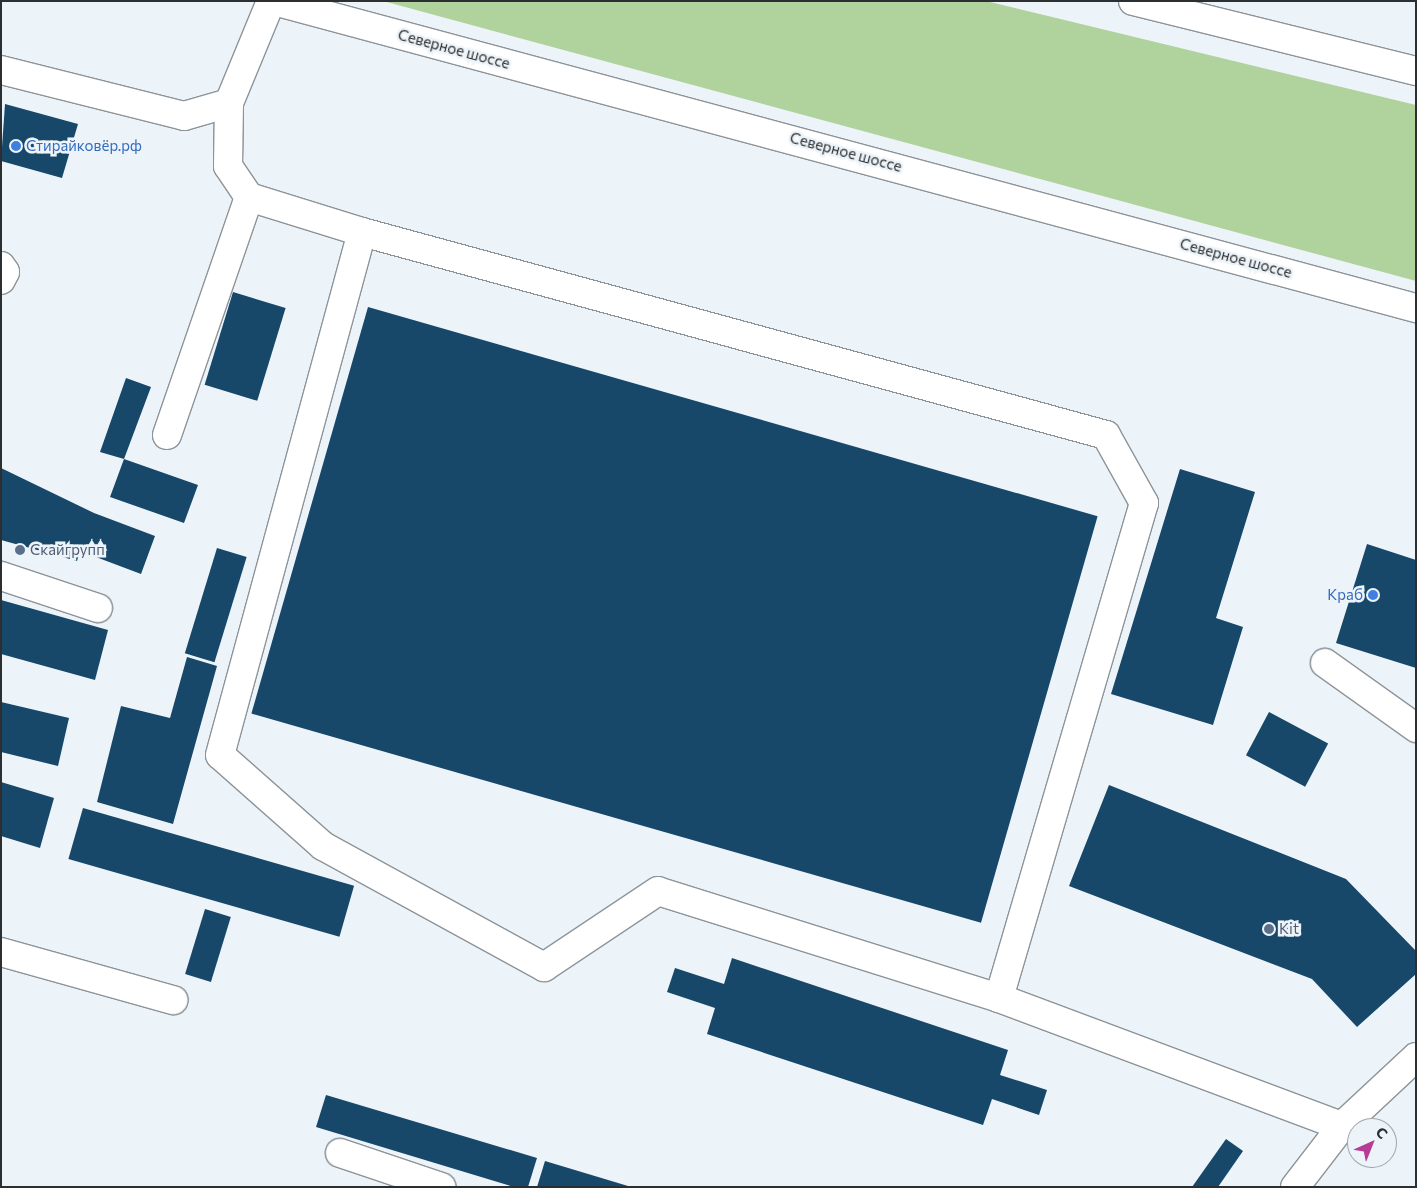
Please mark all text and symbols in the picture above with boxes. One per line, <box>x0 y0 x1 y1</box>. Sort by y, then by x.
street label: Северное шоссе <box>396 25 512 73</box>
street label: Северное шоссе <box>788 128 904 176</box>
place label: Стирайковёр.рф <box>26 137 142 155</box>
marker: Стирайковёр.рф <box>10 140 22 152</box>
street label: Северное шоссе <box>1178 234 1294 282</box>
place label: Скайгрупп <box>30 541 105 559</box>
marker: Скайгрупп <box>14 544 26 556</box>
place label: Краб <box>1327 586 1363 604</box>
marker: Краб <box>1367 589 1379 601</box>
place label: Kit <box>1279 920 1299 938</box>
marker: Kit <box>1263 923 1275 935</box>
north arrow <box>1347 1118 1397 1168</box>
text: С <box>1373 1123 1391 1142</box>

